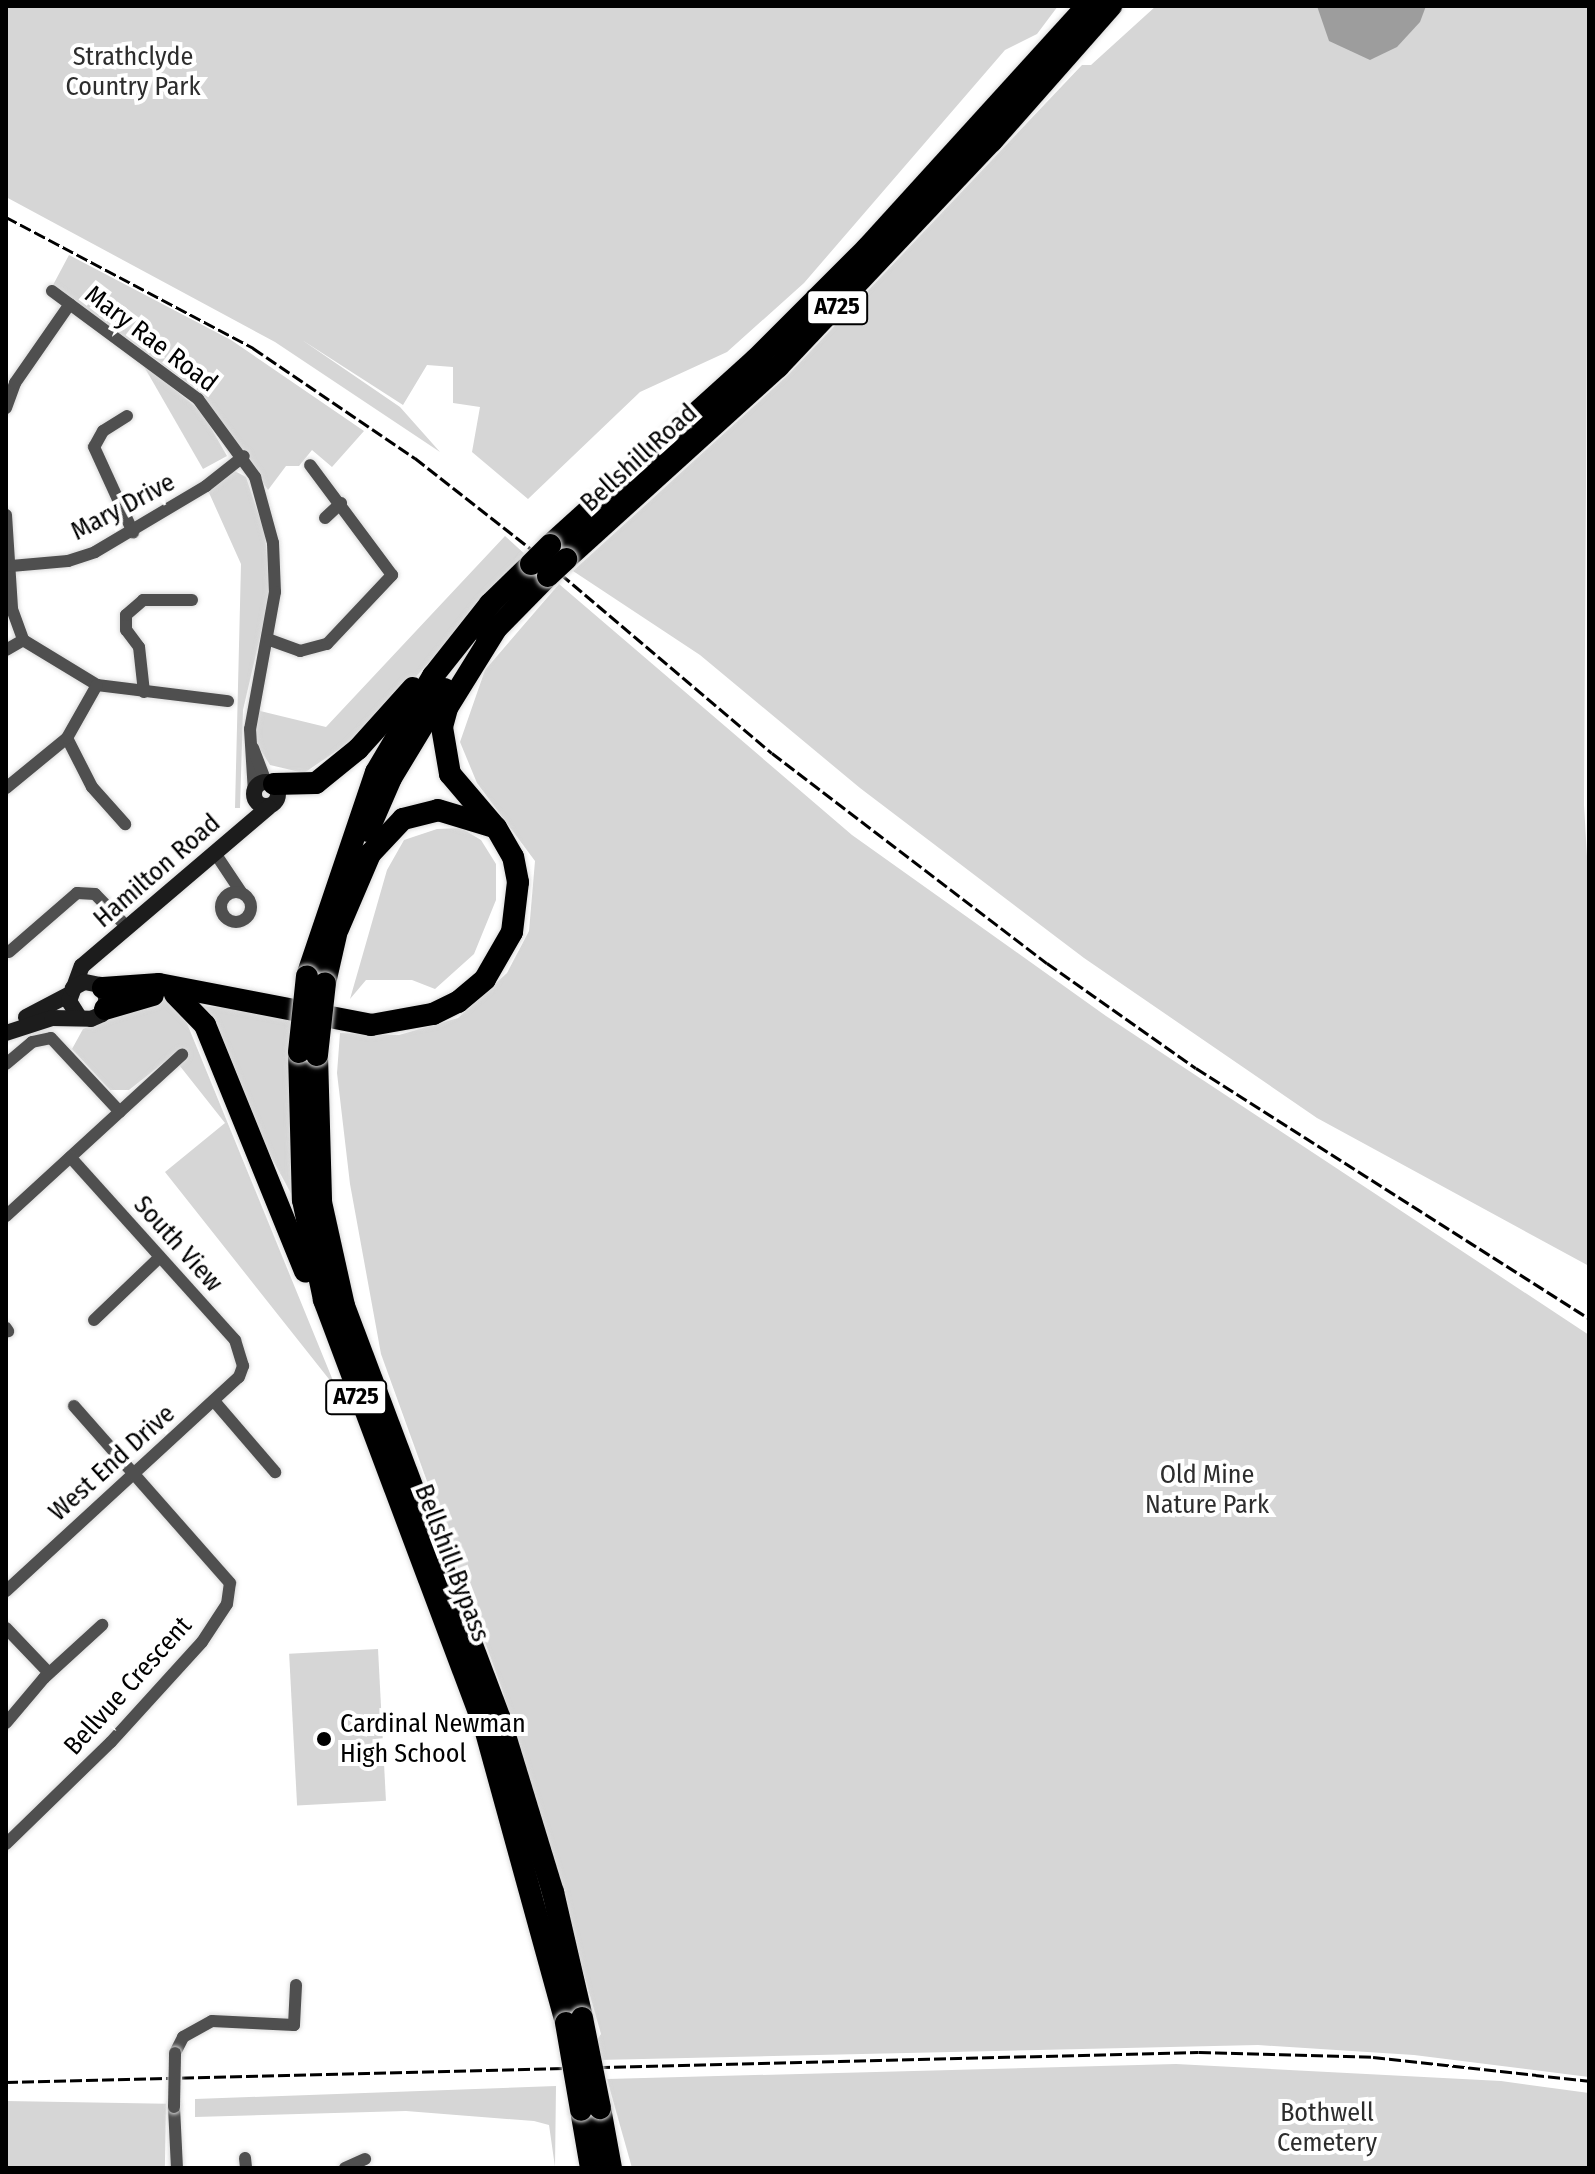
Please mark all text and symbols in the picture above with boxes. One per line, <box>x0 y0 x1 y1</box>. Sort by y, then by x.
park label: Strathclyde Country Park <box>65 41 201 102</box>
street label: Mary Rae Road <box>79 279 223 399</box>
road number: A725 <box>805 287 869 327</box>
street label: Bellshill Road <box>574 398 704 518</box>
street label: Mary Drive <box>66 467 180 547</box>
street label: Hamilton Road <box>87 808 227 934</box>
street label: South View <box>127 1190 229 1298</box>
road number: A725 <box>324 1377 388 1417</box>
street label: West End Drive <box>43 1398 181 1528</box>
park label: Old Mine Nature Park <box>1145 1459 1269 1520</box>
street label: Bellshill Bypass <box>408 1480 496 1646</box>
street label: Bellvue Crescent <box>58 1610 198 1762</box>
place label: Cardinal Newman High School <box>340 1708 526 1770</box>
marker: Cardinal Newman High School <box>315 1730 333 1748</box>
park label: Bothwell Cemetery <box>1277 2097 1377 2158</box>

